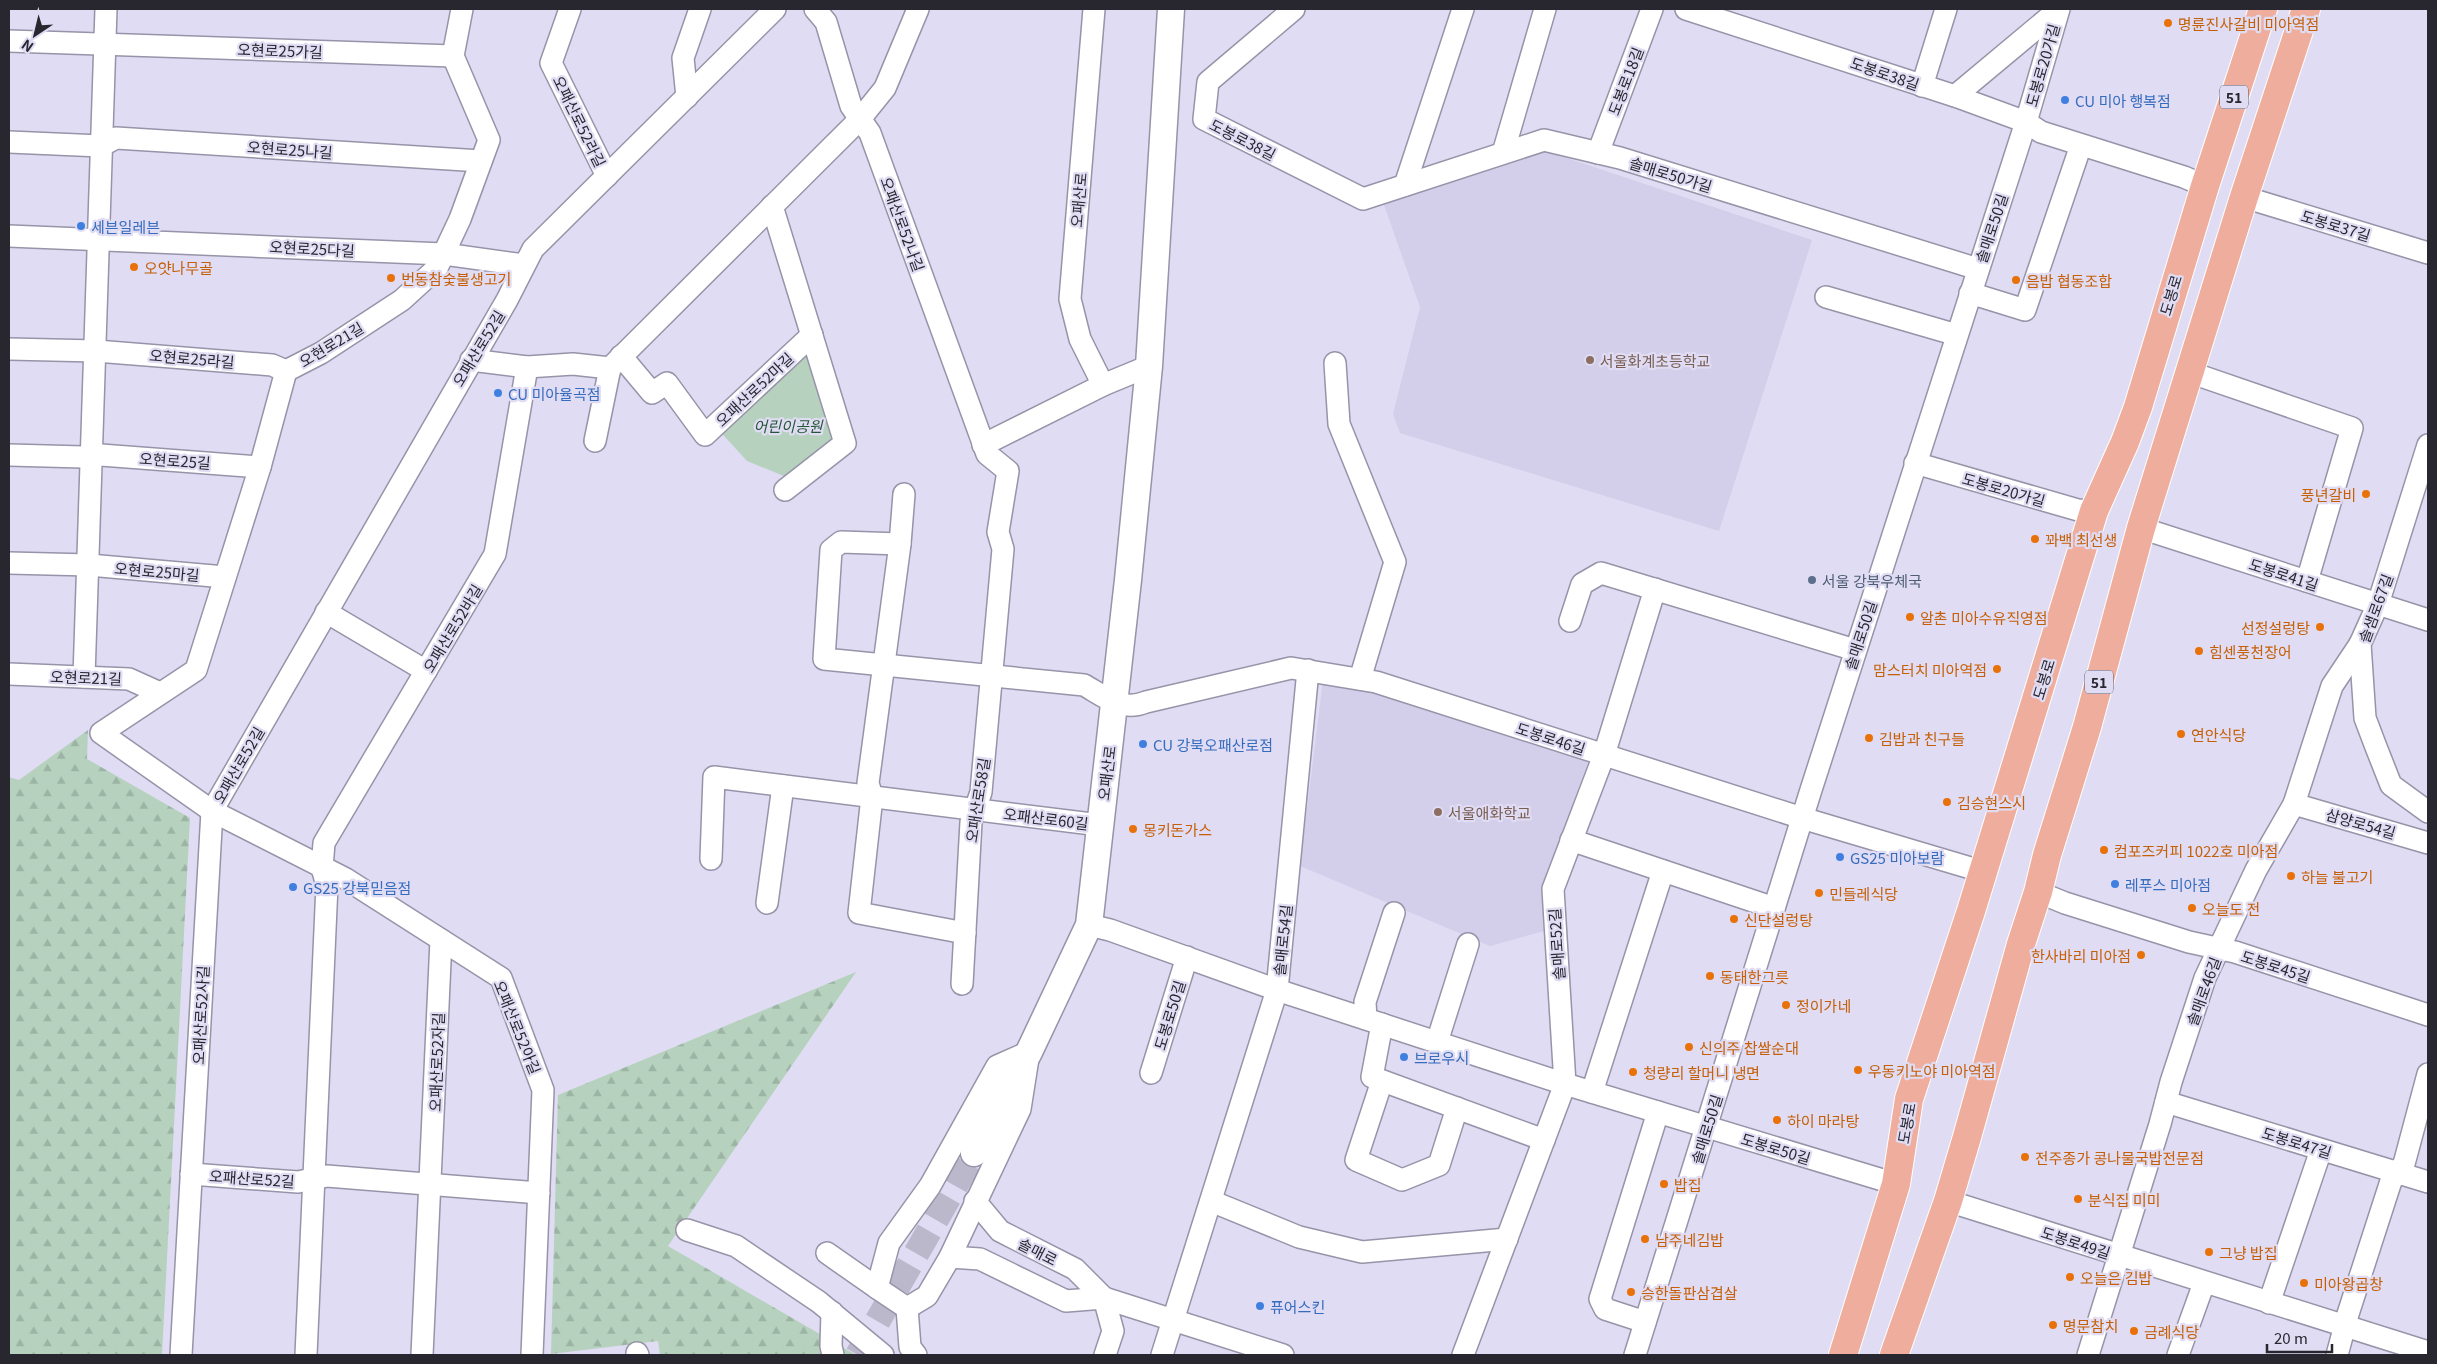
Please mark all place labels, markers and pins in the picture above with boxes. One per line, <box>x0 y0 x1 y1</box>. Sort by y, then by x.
place label: 명륜진사갈비 미아역점 <box>2178 13 2319 34</box>
marker: 명륜진사갈비 미아역점 <box>2162 17 2174 29</box>
place label: CU 미아 행복점 <box>2075 90 2171 111</box>
marker: CU 미아 행복점 <box>2059 94 2071 106</box>
place label: 세븐일레븐 <box>91 216 160 237</box>
marker: 세븐일레븐 <box>75 220 87 232</box>
place label: 오얏나무골 <box>144 257 213 278</box>
marker: 오얏나무골 <box>128 261 140 273</box>
place label: 번동참숯불생고기 <box>401 268 511 289</box>
place label: 음밥 협동조합 <box>2026 270 2112 291</box>
marker: 번동참숯불생고기 <box>385 272 397 284</box>
marker: 음밥 협동조합 <box>2010 274 2022 286</box>
place label: 서울화계초등학교 <box>1600 350 1710 371</box>
marker: 서울화계초등학교 <box>1584 354 1596 366</box>
place label: CU 미아율곡점 <box>508 383 600 404</box>
marker: CU 미아율곡점 <box>492 387 504 399</box>
place label: 풍년갈비 <box>2301 484 2356 505</box>
marker: 풍년갈비 <box>2360 488 2372 500</box>
place label: 꽈백 최선생 <box>2045 529 2117 550</box>
marker: 꽈백 최선생 <box>2029 533 2041 545</box>
place label: 서울 강북우체국 <box>1822 570 1922 591</box>
marker: 서울 강북우체국 <box>1806 574 1818 586</box>
place label: 알촌 미아수유직영점 <box>1920 607 2048 628</box>
marker: 알촌 미아수유직영점 <box>1904 611 1916 623</box>
place label: 선정설렁탕 <box>2241 617 2310 638</box>
marker: 선정설렁탕 <box>2314 621 2326 633</box>
place label: 힘센풍천장어 <box>2209 641 2292 662</box>
marker: 힘센풍천장어 <box>2193 645 2205 657</box>
place label: 맘스터치 미아역점 <box>1873 659 1987 680</box>
marker: 맘스터치 미아역점 <box>1991 663 2003 675</box>
place label: 연안식당 <box>2191 724 2246 745</box>
place label: 김밥과 친구들 <box>1879 728 1965 749</box>
marker: 연안식당 <box>2175 728 2187 740</box>
marker: 김밥과 친구들 <box>1863 732 1875 744</box>
place label: CU 강북오패산로점 <box>1153 734 1273 755</box>
marker: CU 강북오패산로점 <box>1137 738 1149 750</box>
place label: 김승현스시 <box>1957 792 2026 813</box>
marker: 김승현스시 <box>1941 796 1953 808</box>
place label: 서울애화학교 <box>1448 802 1531 823</box>
marker: 서울애화학교 <box>1432 806 1444 818</box>
place label: 몽키돈가스 <box>1143 819 1212 840</box>
marker: 몽키돈가스 <box>1127 823 1139 835</box>
place label: 컴포즈커피 1022호 미아점 <box>2114 840 2278 861</box>
marker: 컴포즈커피 1022호 미아점 <box>2098 844 2110 856</box>
place label: GS25 미아보람 <box>1850 847 1945 868</box>
marker: GS25 미아보람 <box>1834 851 1846 863</box>
place label: 하늘 불고기 <box>2301 866 2373 887</box>
marker: 하늘 불고기 <box>2285 870 2297 882</box>
place label: 레푸스 미아점 <box>2125 874 2211 895</box>
place label: GS25 강북믿음점 <box>303 877 411 898</box>
marker: 레푸스 미아점 <box>2109 878 2121 890</box>
marker: GS25 강북믿음점 <box>287 881 299 893</box>
place label: 민들레식당 <box>1829 883 1898 904</box>
marker: 민들레식당 <box>1813 887 1825 899</box>
place label: 오늘도 전 <box>2202 898 2261 919</box>
marker: 오늘도 전 <box>2186 902 2198 914</box>
place label: 신단설렁탕 <box>1744 909 1813 930</box>
marker: 신단설렁탕 <box>1728 913 1740 925</box>
place label: 한사바리 미아점 <box>2031 945 2131 966</box>
marker: 한사바리 미아점 <box>2135 949 2147 961</box>
place label: 동태한그릇 <box>1720 966 1789 987</box>
marker: 동태한그릇 <box>1704 970 1716 982</box>
place label: 정이가네 <box>1796 995 1851 1016</box>
marker: 정이가네 <box>1780 999 1792 1011</box>
place label: 신의주 찹쌀순대 <box>1699 1037 1799 1058</box>
marker: 신의주 찹쌀순대 <box>1683 1041 1695 1053</box>
place label: 브로우시 <box>1414 1047 1469 1068</box>
marker: 브로우시 <box>1398 1051 1410 1063</box>
place label: 우동키노야 미아역점 <box>1868 1060 1996 1081</box>
place label: 청량리 할머니 냉면 <box>1643 1062 1760 1083</box>
marker: 우동키노야 미아역점 <box>1852 1064 1864 1076</box>
marker: 청량리 할머니 냉면 <box>1627 1066 1639 1078</box>
place label: 하이 마라탕 <box>1787 1110 1860 1131</box>
marker: 하이 마라탕 <box>1771 1114 1783 1126</box>
place label: 전주종가 콩나물국밥전문점 <box>2035 1147 2204 1168</box>
marker: 전주종가 콩나물국밥전문점 <box>2019 1151 2031 1163</box>
place label: 밥집 <box>1674 1174 1702 1195</box>
marker: 밥집 <box>1658 1178 1670 1190</box>
place label: 분식집 미미 <box>2088 1189 2160 1210</box>
marker: 분식집 미미 <box>2072 1193 2084 1205</box>
place label: 남주네김밥 <box>1655 1229 1724 1250</box>
marker: 남주네김밥 <box>1639 1233 1651 1245</box>
place label: 그냥 밥집 <box>2219 1242 2278 1263</box>
marker: 그냥 밥집 <box>2203 1246 2215 1258</box>
place label: 오늘은 김밥 <box>2080 1267 2153 1288</box>
marker: 오늘은 김밥 <box>2064 1271 2076 1283</box>
place label: 미아왕곱창 <box>2314 1273 2383 1294</box>
marker: 미아왕곱창 <box>2298 1277 2310 1289</box>
place label: 승한돌판삼겹살 <box>1641 1282 1738 1303</box>
marker: 승한돌판삼겹살 <box>1625 1286 1637 1298</box>
place label: 퓨어스킨 <box>1270 1296 1325 1317</box>
marker: 퓨어스킨 <box>1254 1300 1266 1312</box>
place label: 명문참치 <box>2063 1315 2118 1336</box>
marker: 명문참치 <box>2047 1319 2059 1331</box>
place label: 금례식당 <box>2144 1321 2199 1342</box>
marker: 금례식당 <box>2128 1325 2140 1337</box>

